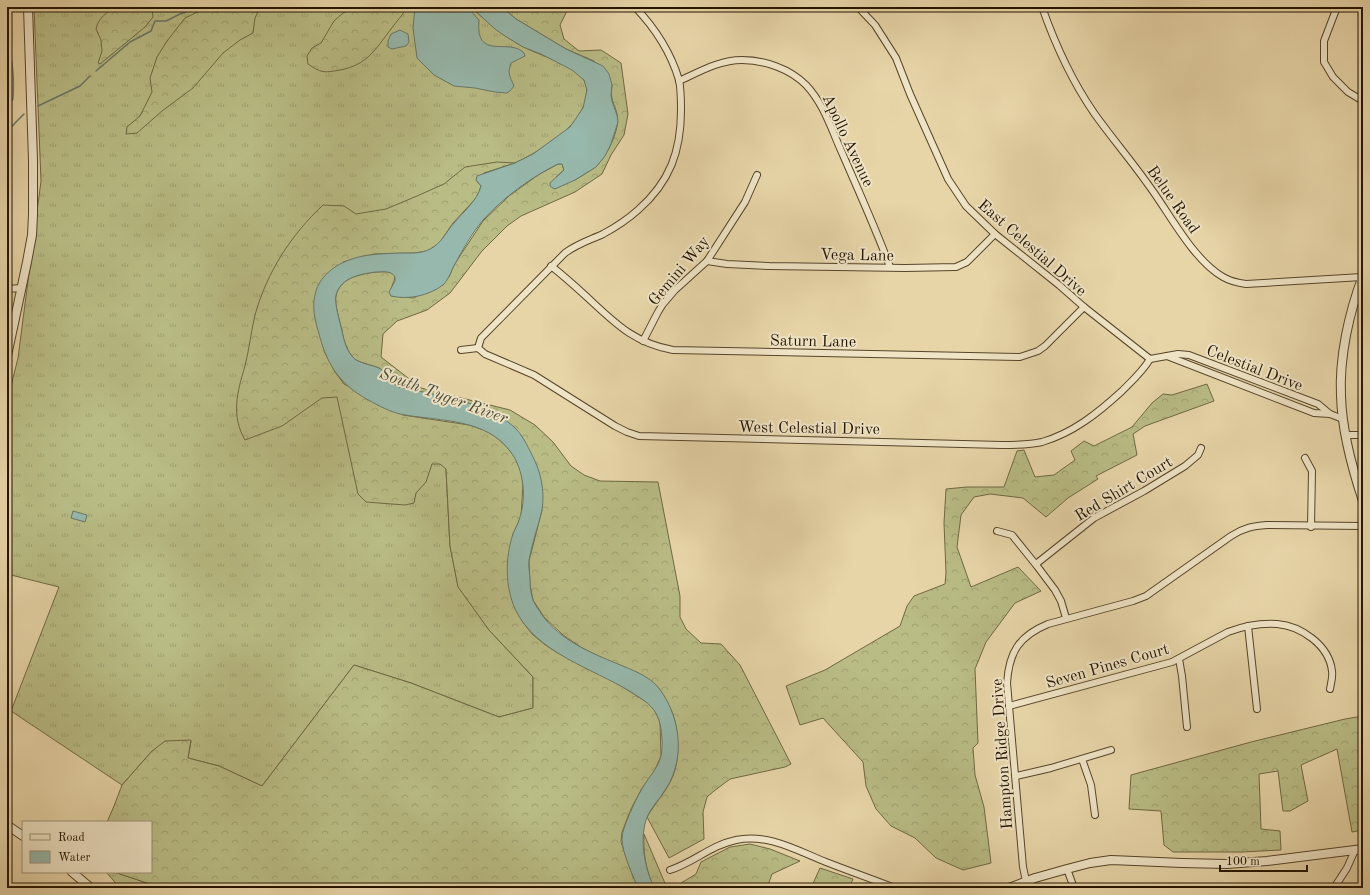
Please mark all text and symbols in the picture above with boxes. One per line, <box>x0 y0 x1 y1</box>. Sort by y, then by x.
street label: Apollo Avenue <box>819 92 876 190</box>
street label: Belue Road <box>1143 163 1202 237</box>
street label: East Celestial Drive <box>974 197 1089 300</box>
street label: Gemini Way <box>646 233 713 309</box>
street label: Vega Lane <box>820 247 894 265</box>
street label: Saturn Lane <box>770 333 856 351</box>
street label: Celestial Drive <box>1204 343 1305 395</box>
water label: South Tyger River <box>377 365 510 428</box>
street label: West Celestial Drive <box>738 420 880 438</box>
street label: Red Shirt Court <box>1073 454 1176 525</box>
street label: Seven Pines Court <box>1044 642 1171 692</box>
street label: Hampton Ridge Drive <box>990 678 1016 830</box>
legend <box>22 821 152 873</box>
text: Road <box>58 832 85 844</box>
scale bar <box>1220 847 1307 873</box>
text: Water <box>58 852 91 864</box>
text: 100 m <box>1226 856 1260 868</box>

